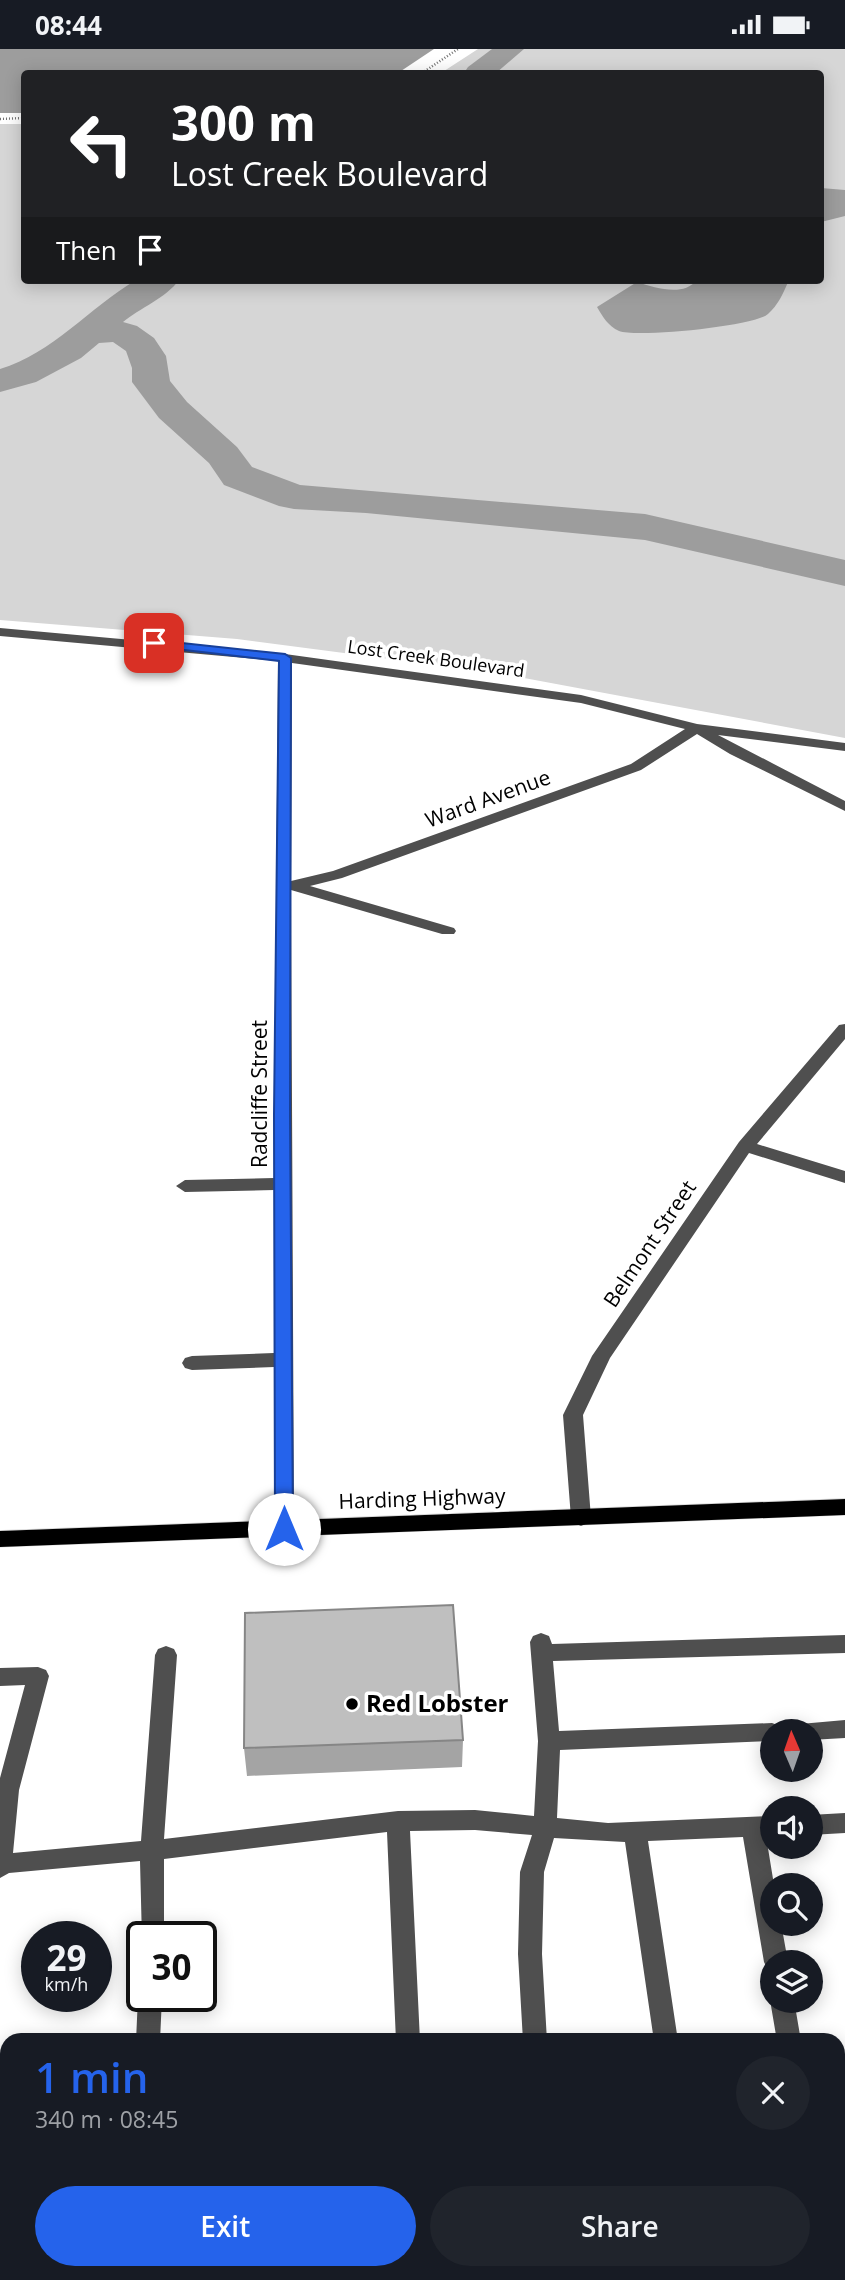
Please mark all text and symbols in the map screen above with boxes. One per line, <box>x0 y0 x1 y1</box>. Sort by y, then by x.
text: 08:44 <box>35 7 102 43</box>
text: 300 m <box>171 89 316 155</box>
icon: left <box>56 98 147 189</box>
text: Lost Creek Boulevard <box>171 152 488 195</box>
icon: arrive <box>131 231 169 269</box>
text: Then <box>56 232 117 268</box>
pin <box>124 613 184 673</box>
icon: arrive <box>135 624 173 662</box>
street label: Lost Creek Boulevard <box>346 634 526 682</box>
street label: Ward Avenue <box>421 762 554 834</box>
street label: Radcliffe Street <box>245 1020 273 1168</box>
street label: Belmont Street <box>596 1175 702 1312</box>
street label: Harding Highway <box>338 1481 506 1515</box>
position arrow <box>247 1492 321 1566</box>
place label: Red Lobster <box>366 1686 509 1719</box>
marker: Red Lobster <box>344 1696 360 1712</box>
north arrow <box>760 1719 822 1781</box>
map controls <box>760 1719 823 2013</box>
button: sound <box>760 1796 823 1859</box>
button: search <box>760 1873 823 1936</box>
speed limit sign: 30 <box>126 1921 217 2012</box>
text: 29 <box>46 1934 87 1981</box>
button: layers <box>760 1950 823 2013</box>
text: km/h <box>45 1972 88 1996</box>
text: 1 min <box>35 2048 148 2105</box>
button: close <box>736 2056 810 2130</box>
text: 340 m · 08:45 <box>35 2103 178 2135</box>
button: Exit <box>35 2186 416 2266</box>
button: Share <box>430 2186 810 2266</box>

